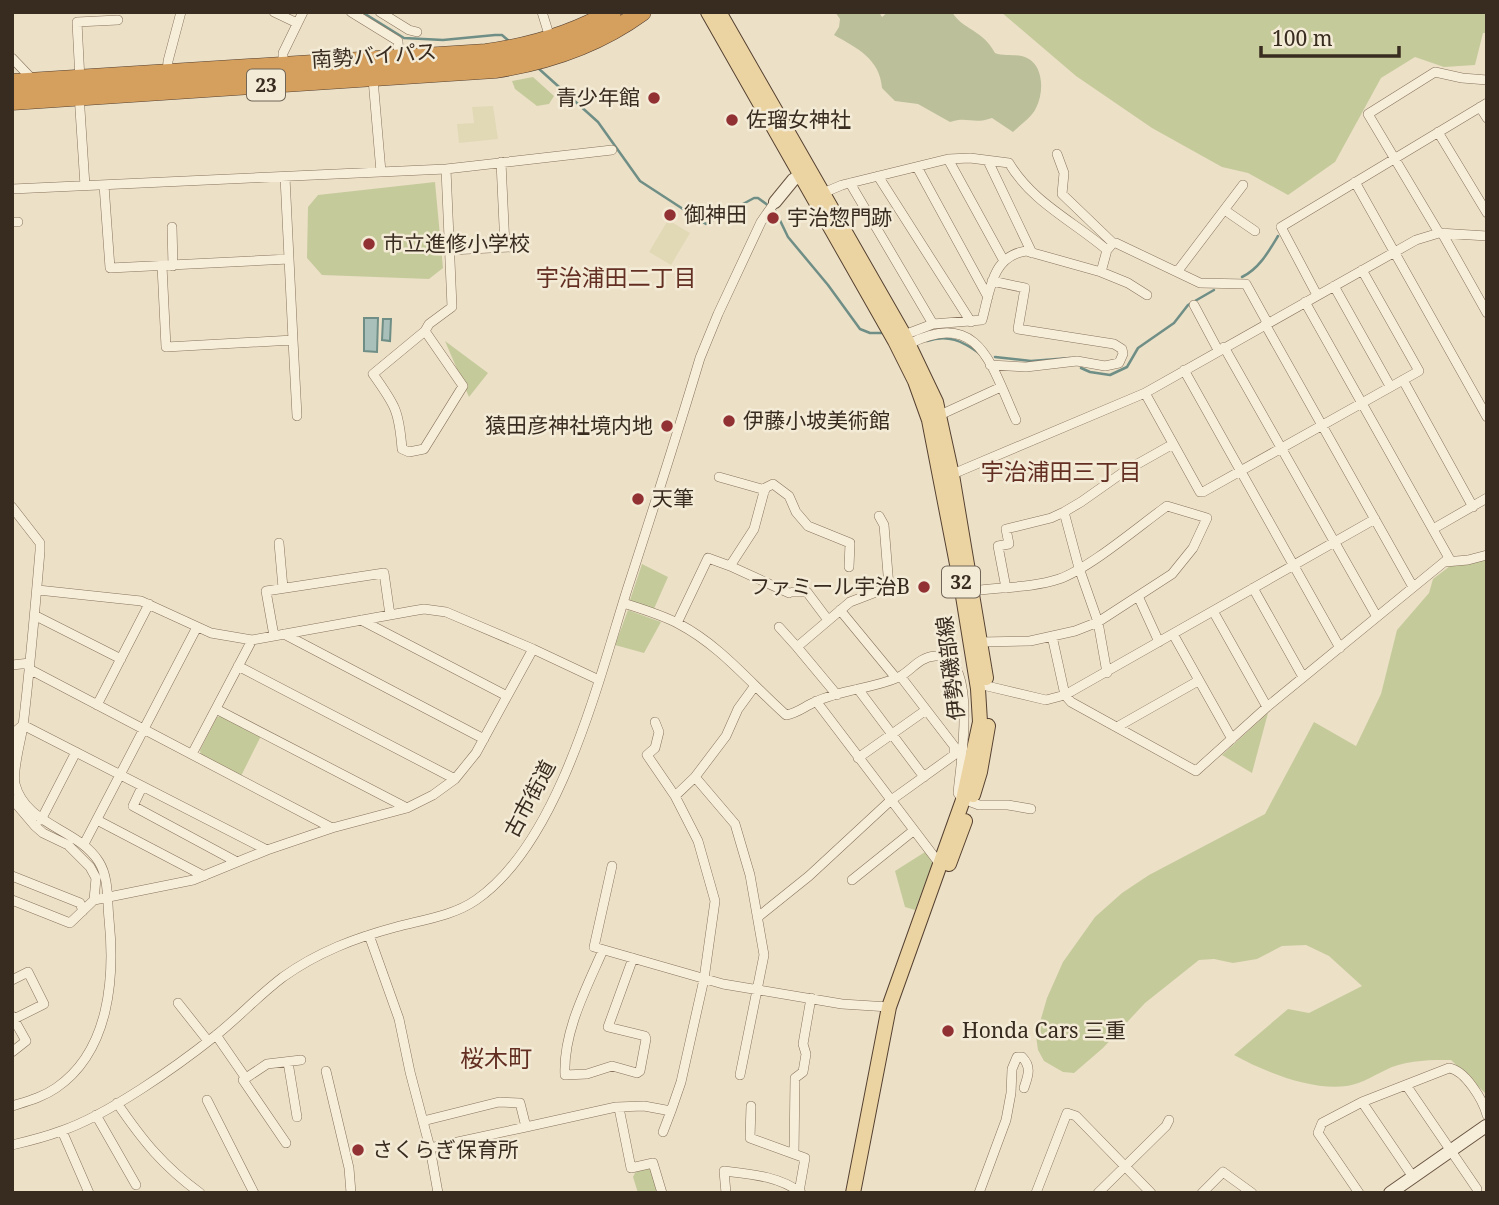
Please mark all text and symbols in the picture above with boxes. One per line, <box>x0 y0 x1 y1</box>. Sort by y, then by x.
scale bar <box>1261 14 1399 58</box>
text: 100 m <box>1272 24 1333 52</box>
street label: 南勢バイパス <box>310 37 438 73</box>
road number: 23 <box>247 69 285 100</box>
place label: 青少年館 <box>556 83 640 111</box>
marker: 青少年館 <box>646 90 662 106</box>
place label: 佐瑠女神社 <box>746 105 851 133</box>
marker: 佐瑠女神社 <box>724 112 740 128</box>
place label: 御神田 <box>684 200 747 228</box>
place label: 宇治惣門跡 <box>787 203 892 231</box>
marker: 御神田 <box>662 207 678 223</box>
marker: 宇治惣門跡 <box>765 210 781 226</box>
place label: 市立進修小学校 <box>383 229 530 257</box>
marker: 市立進修小学校 <box>361 236 377 252</box>
district label: 宇治浦田二丁目 <box>536 261 697 293</box>
place label: 伊藤小坡美術館 <box>743 406 890 434</box>
place label: 猿田彦神社境内地 <box>485 411 653 439</box>
marker: 伊藤小坡美術館 <box>721 413 737 429</box>
marker: 猿田彦神社境内地 <box>659 418 675 434</box>
district label: 宇治浦田三丁目 <box>981 455 1142 487</box>
place label: 天筆 <box>652 484 694 512</box>
marker: 天筆 <box>630 491 646 507</box>
road number: 32 <box>942 566 980 597</box>
place label: ファミール宇治B <box>749 572 910 600</box>
marker: ファミール宇治B <box>916 579 932 595</box>
street label: 伊勢磯部線 <box>930 614 970 722</box>
street label: 古市街道 <box>497 755 561 842</box>
place label: Honda Cars 三重 <box>962 1016 1126 1044</box>
marker: Honda Cars 三重 <box>940 1023 956 1039</box>
district label: 桜木町 <box>460 1041 532 1074</box>
place label: さくらぎ保育所 <box>372 1135 519 1163</box>
marker: さくらぎ保育所 <box>350 1142 366 1158</box>

